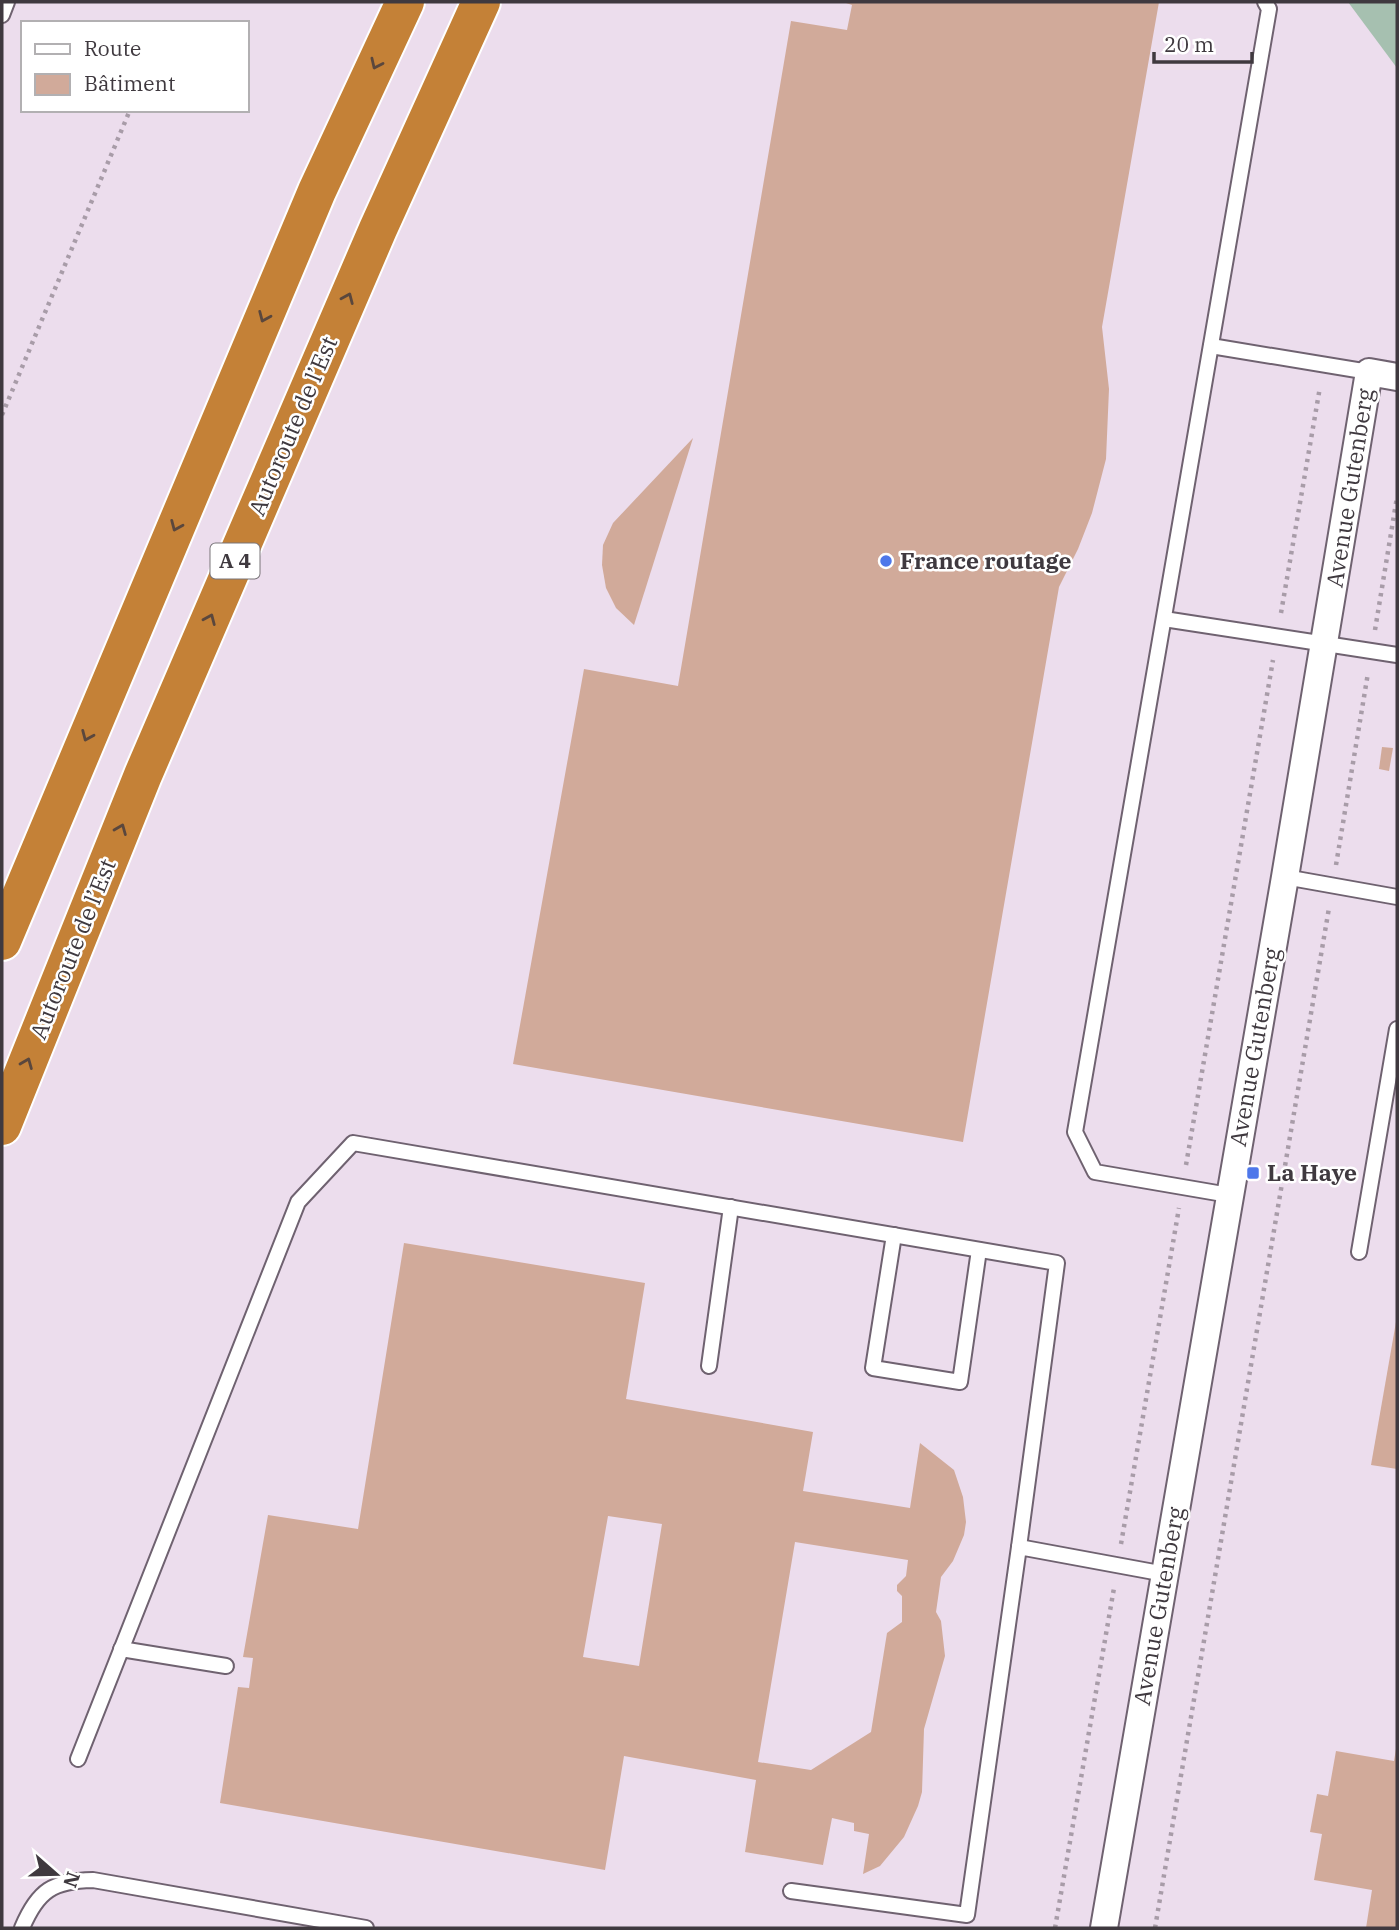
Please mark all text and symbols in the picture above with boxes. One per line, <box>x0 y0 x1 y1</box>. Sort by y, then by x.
legend <box>21 21 248 112</box>
scale bar <box>1154 21 1252 65</box>
text: 20 m <box>1164 30 1214 58</box>
text: Route <box>84 34 141 62</box>
one-way arrow <box>370 57 384 69</box>
text: Bâtiment <box>84 69 175 97</box>
one-way arrow <box>340 293 354 305</box>
one-way arrow <box>259 310 273 322</box>
street label: Autoroute de l’Est <box>241 331 343 520</box>
street label: Avenue Gutenberg <box>1318 386 1380 590</box>
one-way arrow <box>170 519 184 531</box>
road number: A 4 <box>210 544 260 578</box>
place label: France routage <box>900 545 1072 575</box>
marker: France routage <box>878 553 894 569</box>
one-way arrow <box>202 614 216 627</box>
one-way arrow <box>81 728 95 741</box>
one-way arrow <box>113 823 127 835</box>
street label: Autoroute de l’Est <box>22 854 122 1043</box>
street label: Avenue Gutenberg <box>1222 945 1286 1148</box>
one-way arrow <box>19 1057 33 1069</box>
place label: La Haye <box>1267 1157 1357 1187</box>
marker: La Haye <box>1245 1165 1261 1181</box>
street label: Avenue Gutenberg <box>1126 1504 1190 1707</box>
north arrow <box>21 1839 91 1909</box>
text: N <box>58 1869 86 1891</box>

